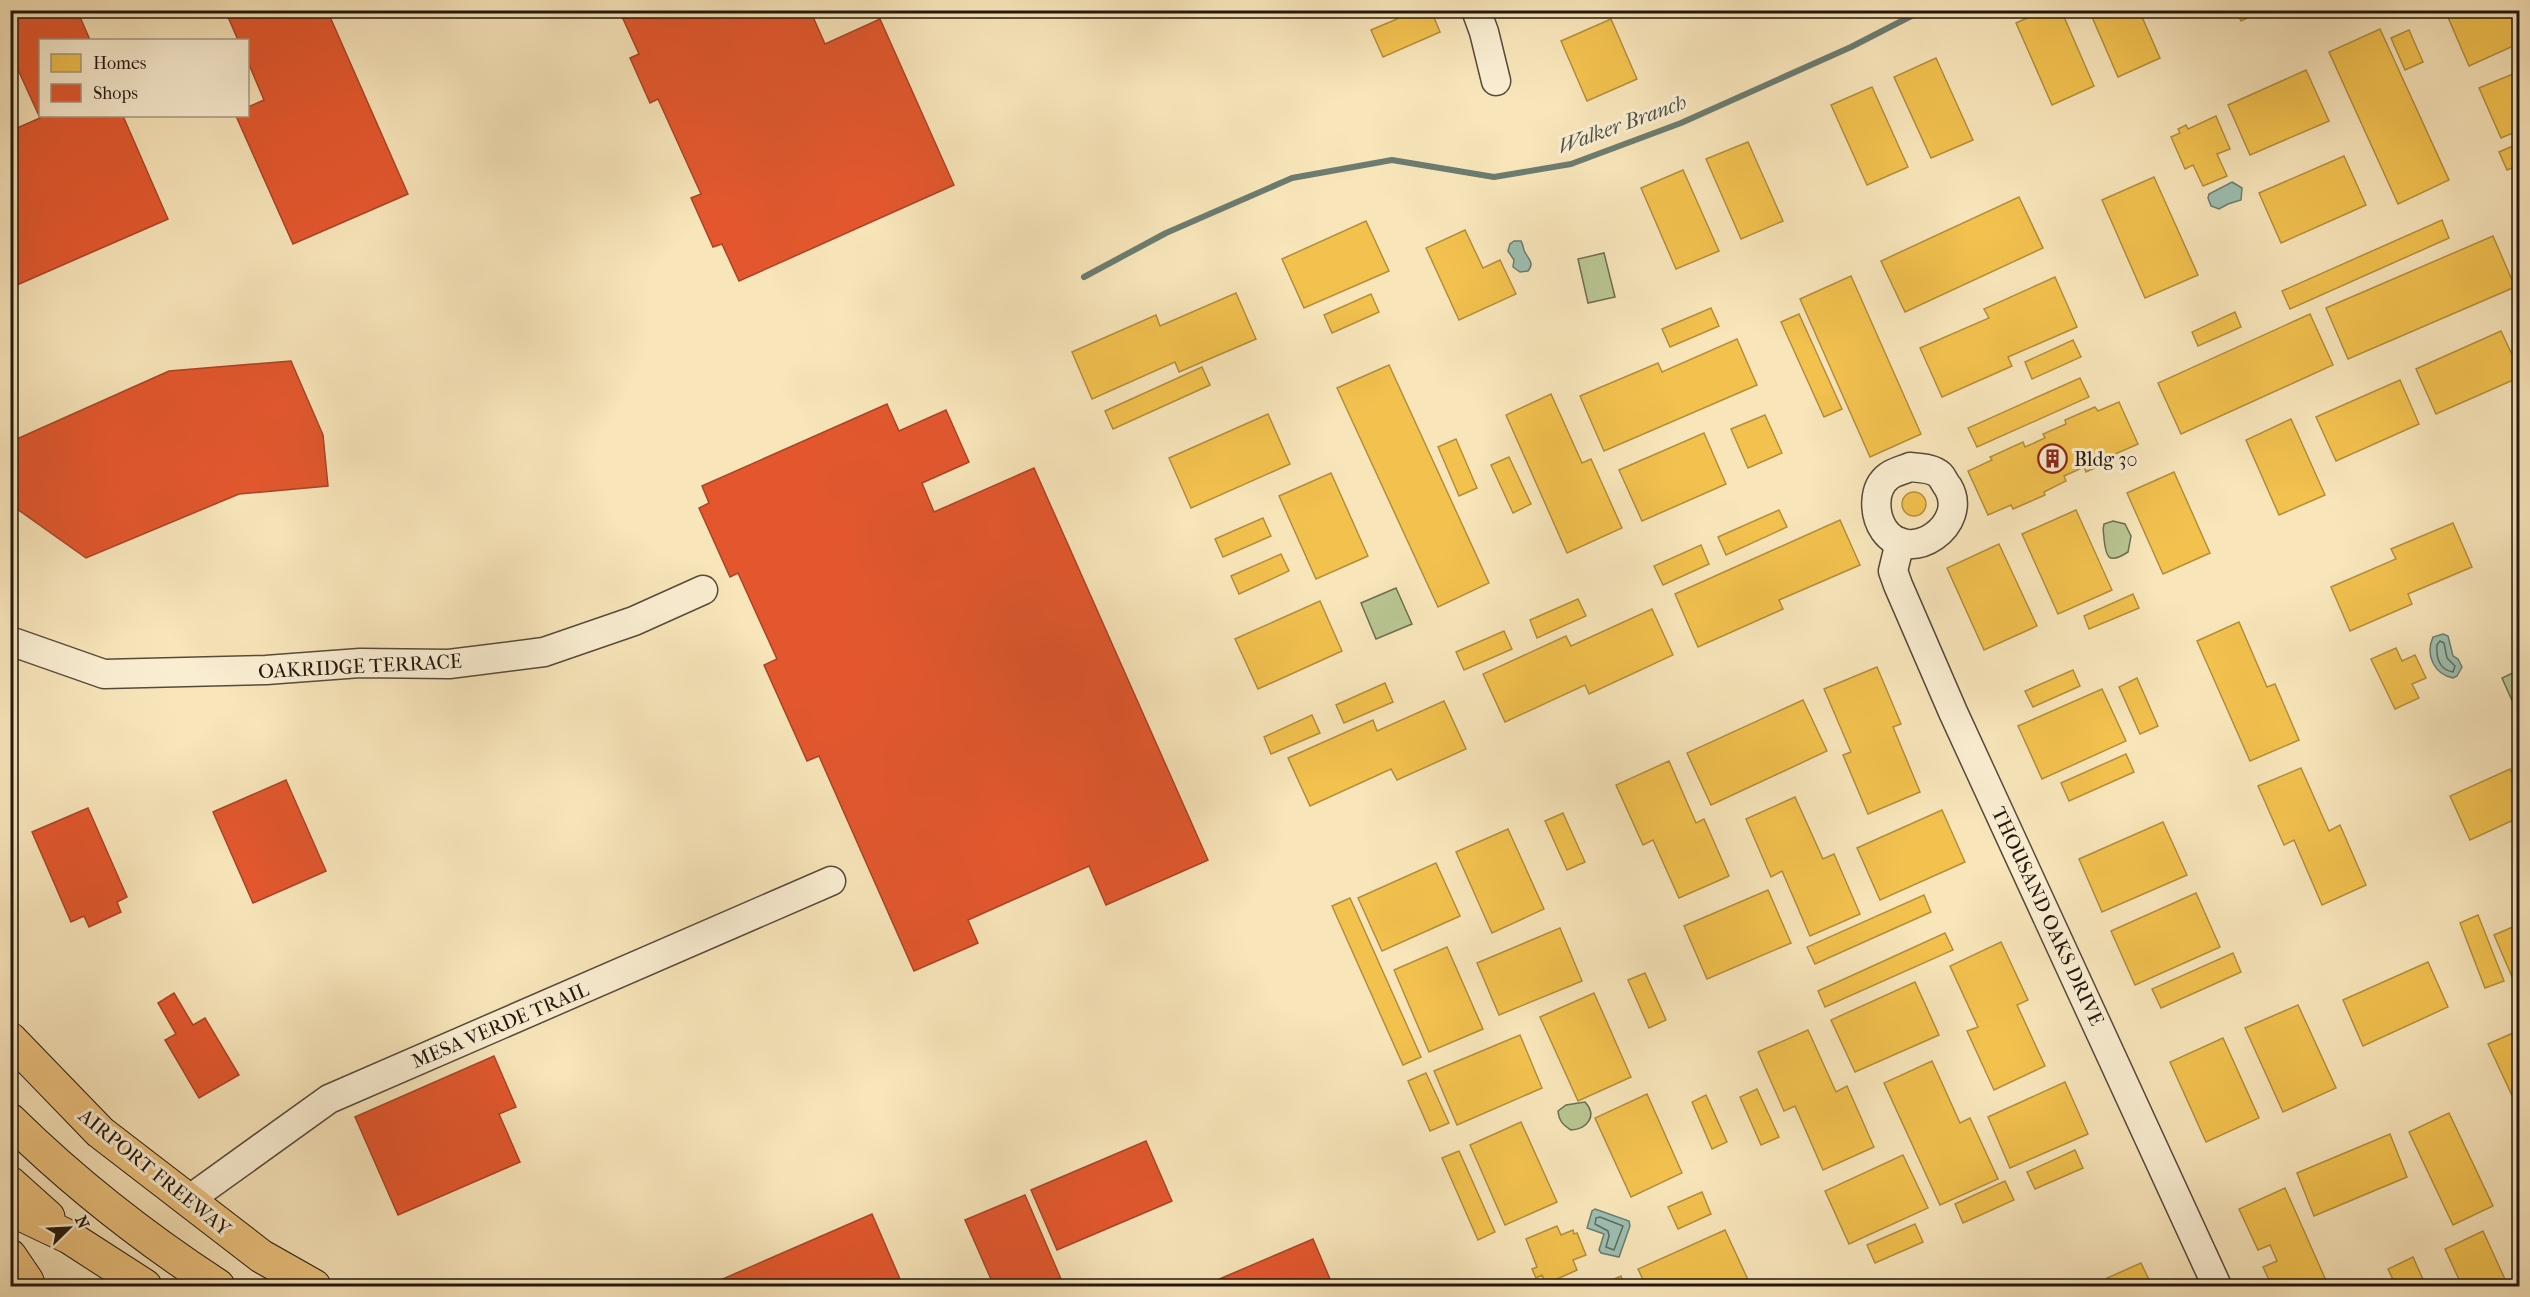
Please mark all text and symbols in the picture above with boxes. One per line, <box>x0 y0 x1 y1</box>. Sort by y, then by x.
legend <box>39 39 249 117</box>
text: Homes <box>93 53 147 74</box>
text: Shops <box>93 83 138 104</box>
water label: Walker Branch <box>1554 90 1690 158</box>
building icon: Bldg 30 <box>2037 443 2069 475</box>
place label: Bldg 30 <box>2074 448 2138 471</box>
street label: OAKRIDGE TERRACE <box>258 650 463 683</box>
street label: THOUSAND OAKS DRIVE <box>1987 803 2108 1029</box>
street label: MESA VERDE TRAIL <box>408 978 592 1073</box>
street label: AIRPORT FREEWAY <box>73 1103 236 1242</box>
north arrow <box>39 1198 99 1258</box>
text: N <box>71 1213 94 1232</box>

